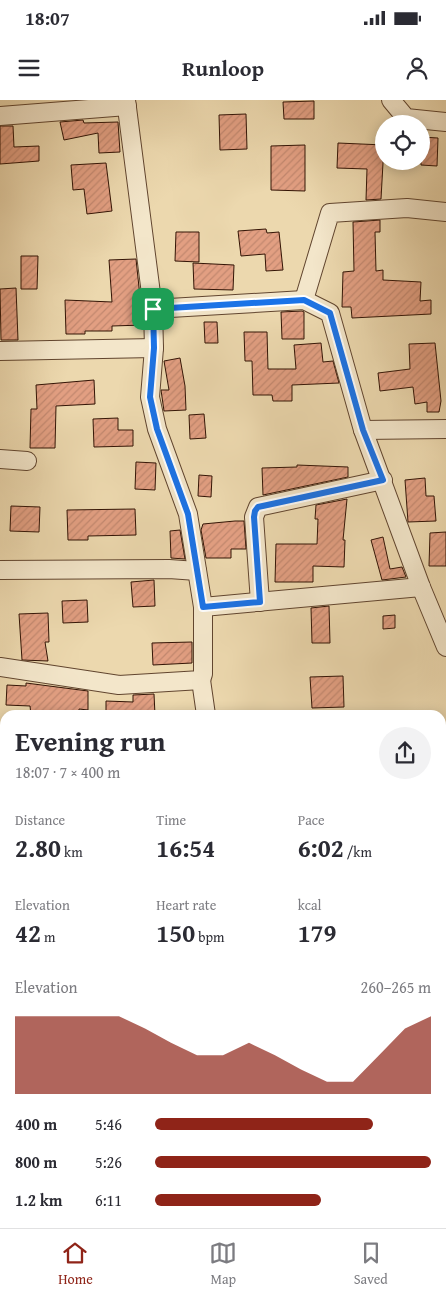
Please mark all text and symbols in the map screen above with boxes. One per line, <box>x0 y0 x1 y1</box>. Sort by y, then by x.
text: 18:07 <box>25 4 70 32</box>
text: Runloop <box>182 52 264 84</box>
icon: menu <box>15 54 43 82</box>
icon: person <box>403 54 431 82</box>
map controls <box>375 115 430 170</box>
button: locate <box>375 115 430 170</box>
pin <box>132 288 174 330</box>
icon: arrive <box>139 295 167 323</box>
text: Evening run <box>15 720 166 761</box>
button: share <box>379 727 431 779</box>
text: 18:07 · 7 × 400 m <box>15 760 120 784</box>
text: Distance <box>15 810 65 830</box>
text: Time <box>156 810 186 830</box>
text: Pace <box>298 810 325 830</box>
text: 2.80 <box>15 830 61 866</box>
text: 16:54 <box>156 830 215 866</box>
text: 6:02 <box>298 830 344 866</box>
text: km <box>61 842 83 862</box>
text: /km <box>344 842 372 862</box>
text: Elevation <box>15 895 70 915</box>
text: Heart rate <box>156 895 216 915</box>
text: kcal <box>298 895 322 915</box>
text: 42 <box>15 915 41 951</box>
text: 150 <box>156 915 195 951</box>
text: 179 <box>298 915 337 951</box>
text: m <box>41 927 55 947</box>
text: bpm <box>195 927 225 947</box>
text: Elevation <box>15 975 78 999</box>
text: 260–265 m <box>361 975 431 999</box>
text: 400 m <box>15 1112 57 1136</box>
text: 5:46 <box>95 1112 122 1136</box>
text: 800 m <box>15 1150 57 1174</box>
text: 5:26 <box>95 1150 122 1174</box>
text: 1.2 km <box>15 1188 62 1212</box>
text: 6:11 <box>95 1188 122 1212</box>
tab: Home <box>58 1239 93 1289</box>
tab: Map <box>209 1239 237 1289</box>
tab: Saved <box>354 1239 388 1289</box>

